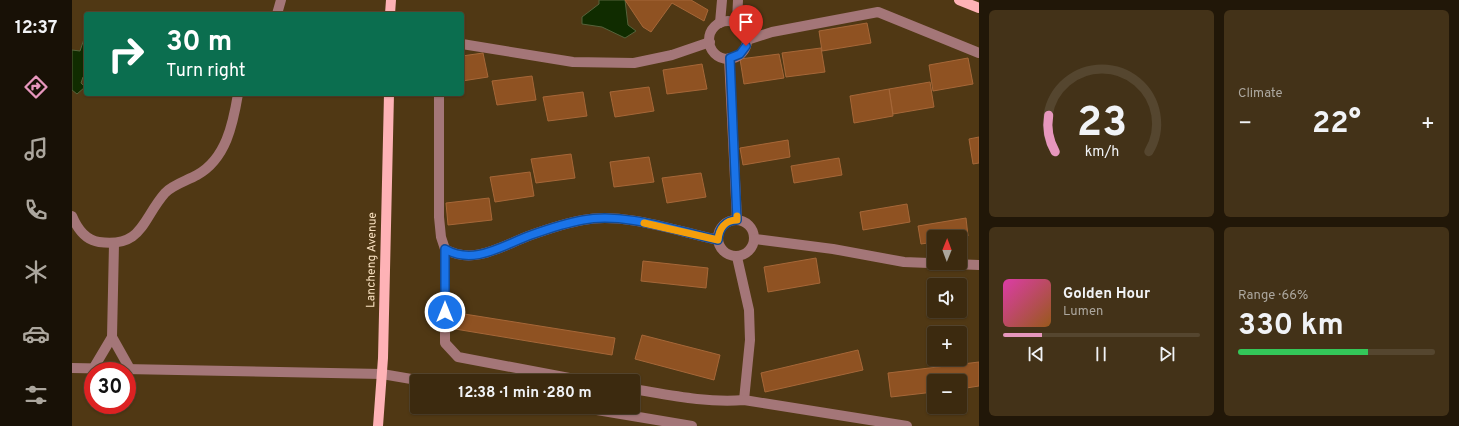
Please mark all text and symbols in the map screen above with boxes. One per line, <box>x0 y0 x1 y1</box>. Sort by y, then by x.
pin <box>729 5 763 46</box>
icon: arrive <box>735 11 757 33</box>
text: 12:37 <box>15 17 57 40</box>
text: 30 m <box>166 25 232 61</box>
icon: right <box>100 28 152 80</box>
text: Turn right <box>166 60 246 83</box>
icon: directions <box>22 73 50 101</box>
text: Climate <box>1238 86 1283 102</box>
text: 23 <box>1076 97 1127 150</box>
text: 22° <box>1312 106 1361 143</box>
text: − <box>1238 111 1252 138</box>
text: + <box>1421 111 1435 138</box>
icon: music <box>22 135 50 163</box>
text: km/h <box>1084 142 1119 160</box>
icon: phone <box>22 196 50 224</box>
street label: Lancheng Avenue <box>363 212 381 308</box>
north arrow <box>927 230 967 270</box>
map controls <box>927 230 967 414</box>
icon: climate <box>22 258 50 286</box>
button: sound <box>927 278 967 318</box>
text: Golden Hour <box>1063 285 1150 304</box>
text: Range · 66% <box>1238 288 1308 304</box>
position arrow <box>424 291 466 333</box>
text: Lumen <box>1063 304 1103 320</box>
text: 330 km <box>1238 308 1344 345</box>
icon: car <box>22 320 50 348</box>
button: + <box>927 326 967 366</box>
icon: previous <box>1025 343 1047 365</box>
icon: pause <box>1090 343 1112 365</box>
icon: next <box>1156 343 1178 365</box>
speed limit sign: 30 <box>84 362 136 414</box>
button: − <box>927 374 967 414</box>
icon: filters <box>22 381 50 409</box>
text: 12:38 · 1 min · 280 m <box>458 384 592 403</box>

